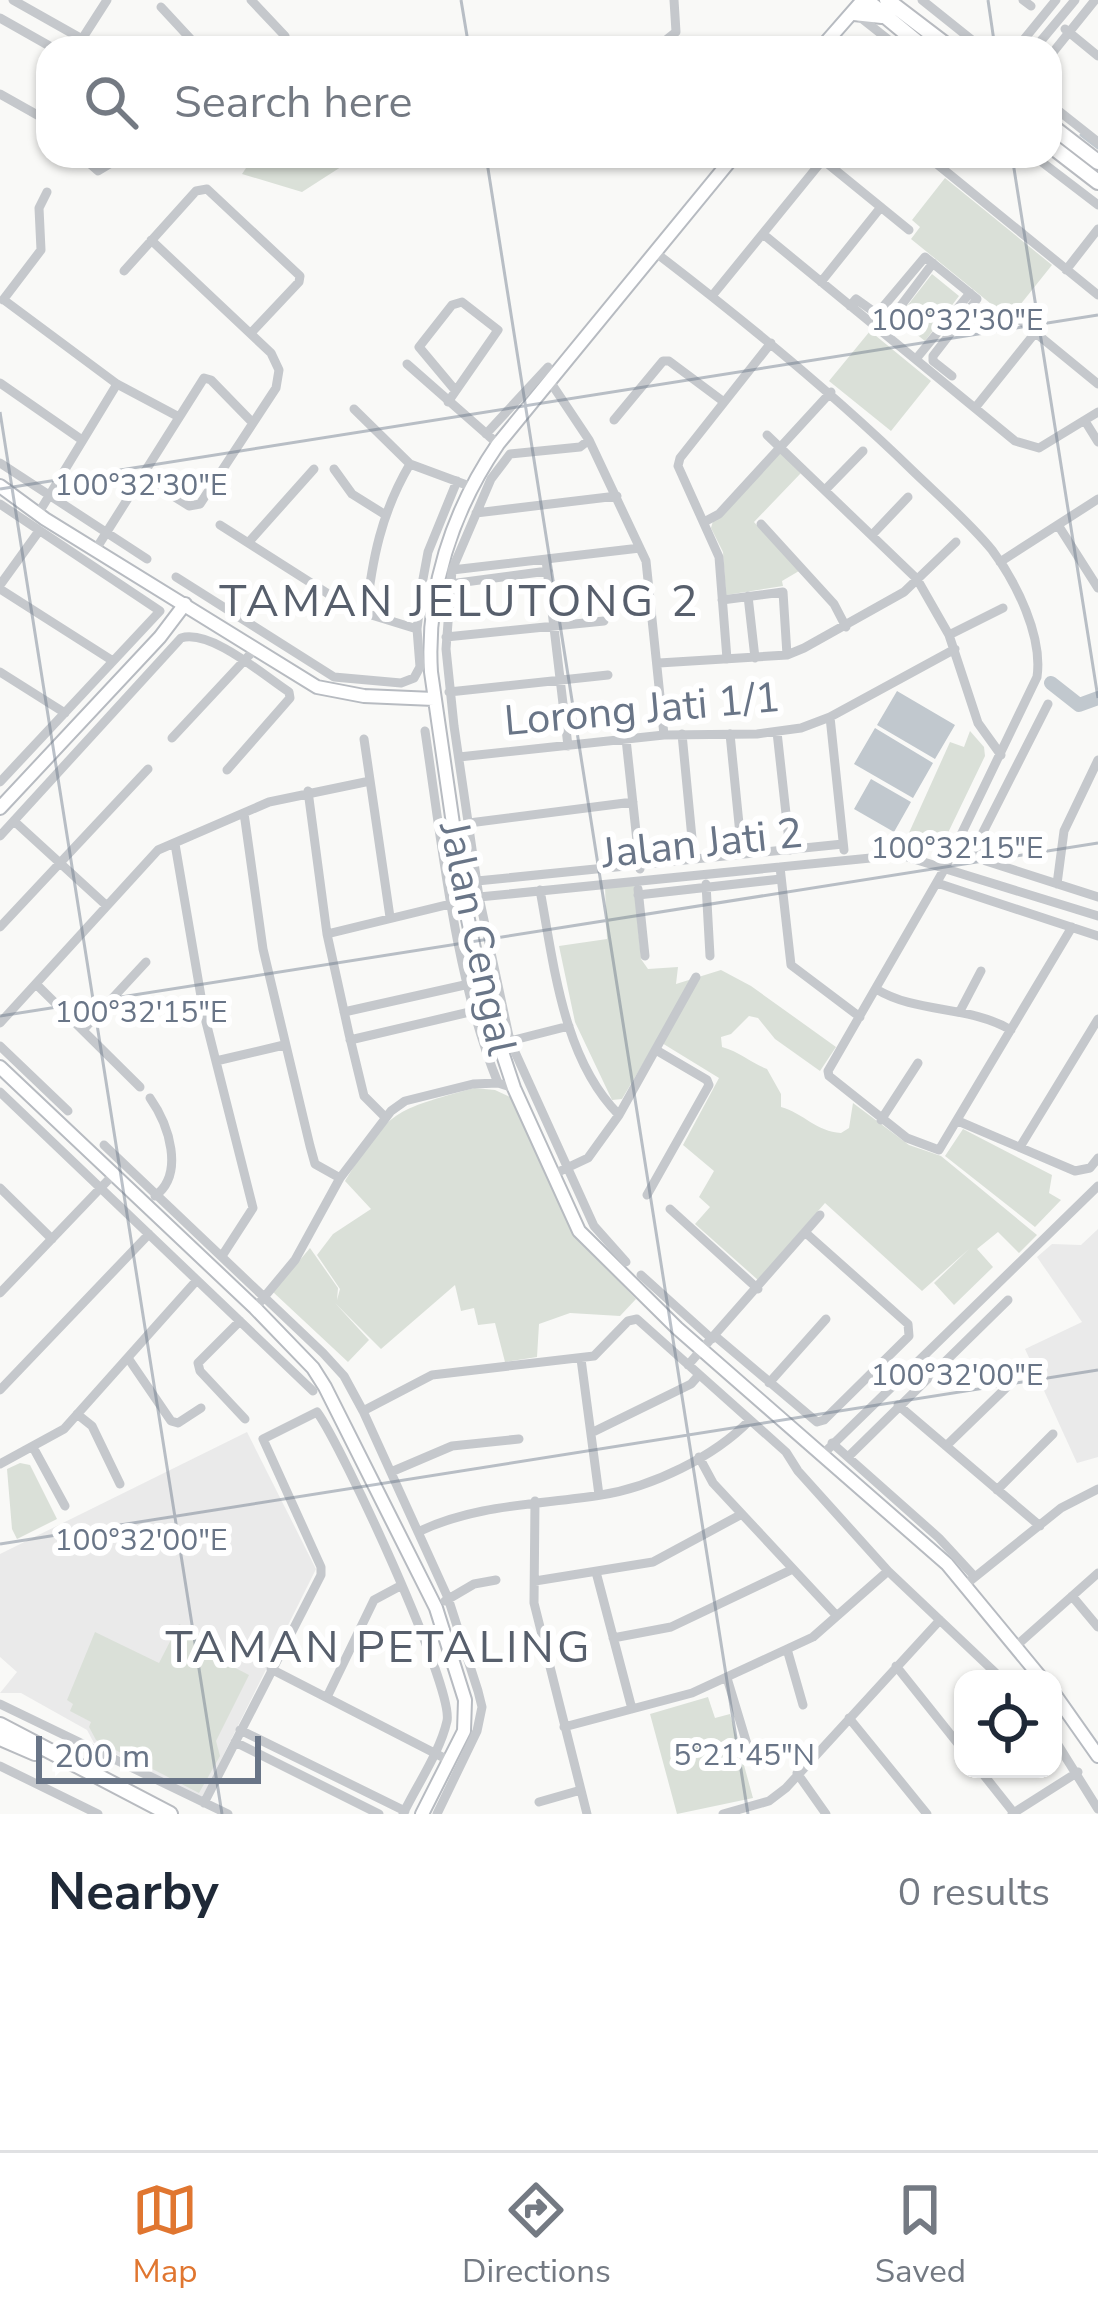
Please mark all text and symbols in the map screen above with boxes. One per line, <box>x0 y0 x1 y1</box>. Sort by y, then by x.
search box <box>36 36 1062 168</box>
icon: search <box>78 69 144 135</box>
text: Search here <box>174 72 413 133</box>
text: 100°32'30"E <box>871 300 1043 341</box>
text: 100°32'30"E <box>55 465 227 506</box>
district label: TAMAN JELUTONG 2 <box>219 571 701 632</box>
street label: Lorong Jati 1/1 <box>502 669 782 750</box>
street label: Jalan Jati 2 <box>598 805 805 882</box>
street label: Jalan Cengal <box>425 815 530 1061</box>
text: 100°32'15"E <box>871 828 1043 869</box>
text: 100°32'15"E <box>55 992 227 1033</box>
text: 100°32'00"E <box>871 1355 1043 1396</box>
text: 100°32'00"E <box>55 1520 227 1561</box>
district label: TAMAN PETALING <box>165 1617 593 1678</box>
map controls <box>954 1670 1062 1778</box>
button: locate <box>954 1670 1062 1778</box>
scale bar <box>36 1730 261 1783</box>
text: 200 m <box>54 1734 150 1779</box>
text: 5°21'45"N <box>673 1735 815 1776</box>
text: Nearby <box>48 1857 219 1927</box>
text: 0 results <box>898 1866 1050 1919</box>
tab: Map <box>132 2177 198 2294</box>
tab: Directions <box>462 2177 611 2294</box>
tab: Saved <box>875 2177 966 2294</box>

